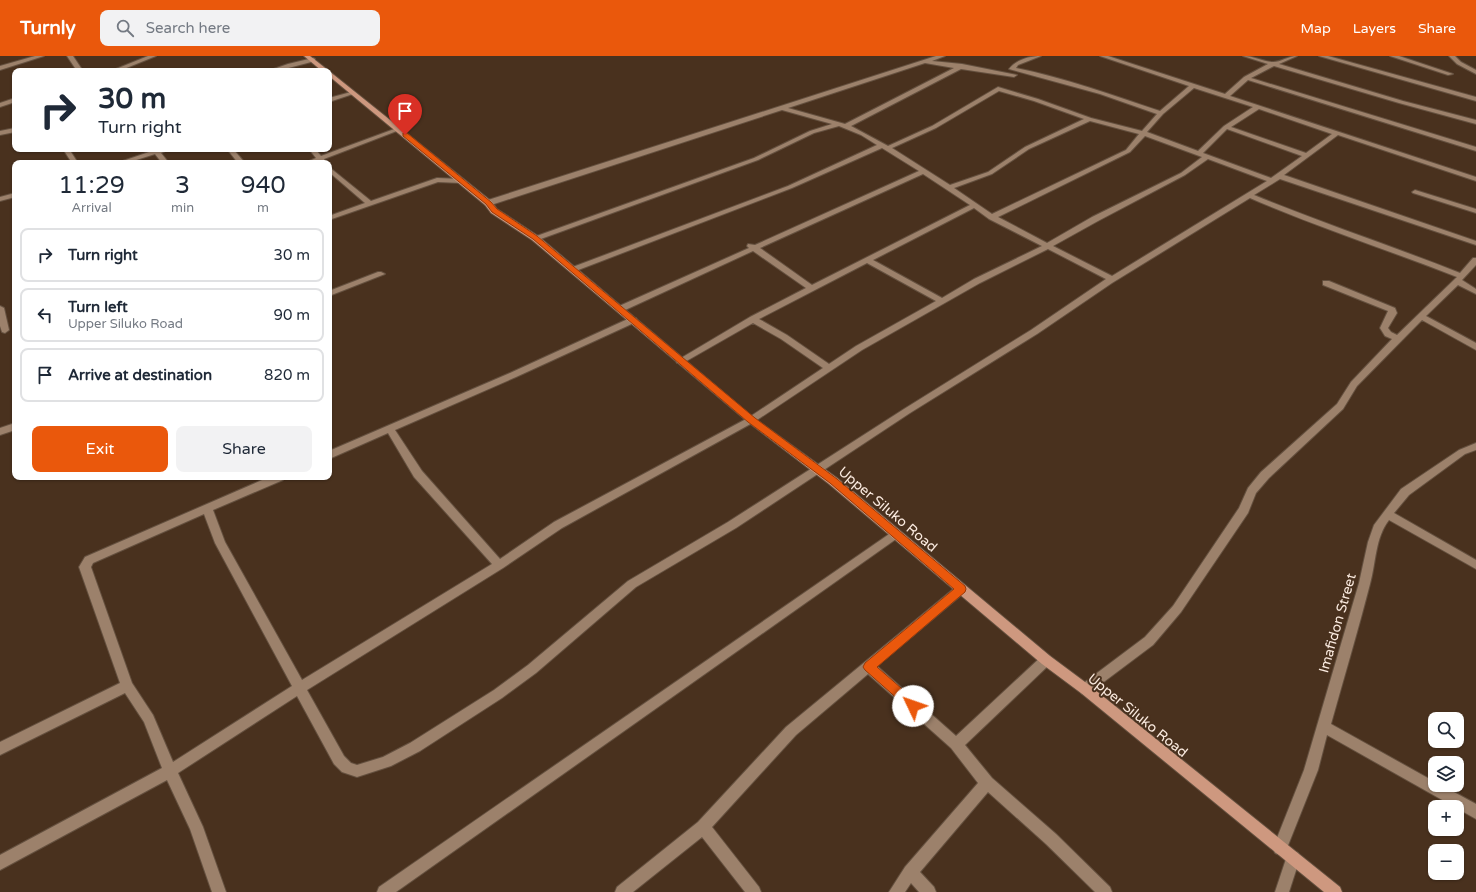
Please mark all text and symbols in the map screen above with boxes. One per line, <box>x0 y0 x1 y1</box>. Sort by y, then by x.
search box <box>100 10 380 46</box>
text: Turnly <box>20 17 76 39</box>
icon: search <box>114 17 136 39</box>
text: Search here <box>146 19 230 37</box>
text: Map <box>1301 20 1331 37</box>
text: Layers <box>1353 20 1396 37</box>
text: Share <box>1418 20 1456 37</box>
text: 30 m <box>98 82 166 116</box>
icon: right <box>32 84 84 136</box>
pin <box>388 94 422 135</box>
icon: arrive <box>394 100 416 122</box>
text: Turn right <box>98 116 182 138</box>
text: 11:29 <box>58 171 125 200</box>
text: 3 <box>175 171 190 200</box>
text: 940 <box>240 171 286 200</box>
text: Arrival <box>71 200 112 216</box>
text: min <box>171 200 194 216</box>
text: m <box>257 200 269 216</box>
icon: right <box>34 244 56 266</box>
text: Turn right <box>68 246 138 264</box>
text: 30 m <box>273 246 310 264</box>
text: Turn left <box>68 298 128 316</box>
icon: left <box>34 304 56 326</box>
text: 90 m <box>273 306 310 324</box>
text: Upper Siluko Road <box>68 316 183 332</box>
icon: arrive <box>34 364 56 386</box>
text: Arrive at destination <box>68 366 212 384</box>
text: 820 m <box>264 366 310 384</box>
button: Exit <box>32 426 168 472</box>
button: Share <box>176 426 312 472</box>
street label: Upper Siluko Road <box>835 463 941 556</box>
street label: Imafidon Street <box>1315 571 1360 675</box>
street label: Upper Siluko Road <box>1084 670 1191 761</box>
position arrow <box>892 685 934 727</box>
map controls <box>1428 712 1464 880</box>
button: search <box>1428 712 1464 748</box>
button: layers <box>1428 756 1464 792</box>
button: + <box>1428 800 1464 836</box>
button: − <box>1428 844 1464 880</box>

